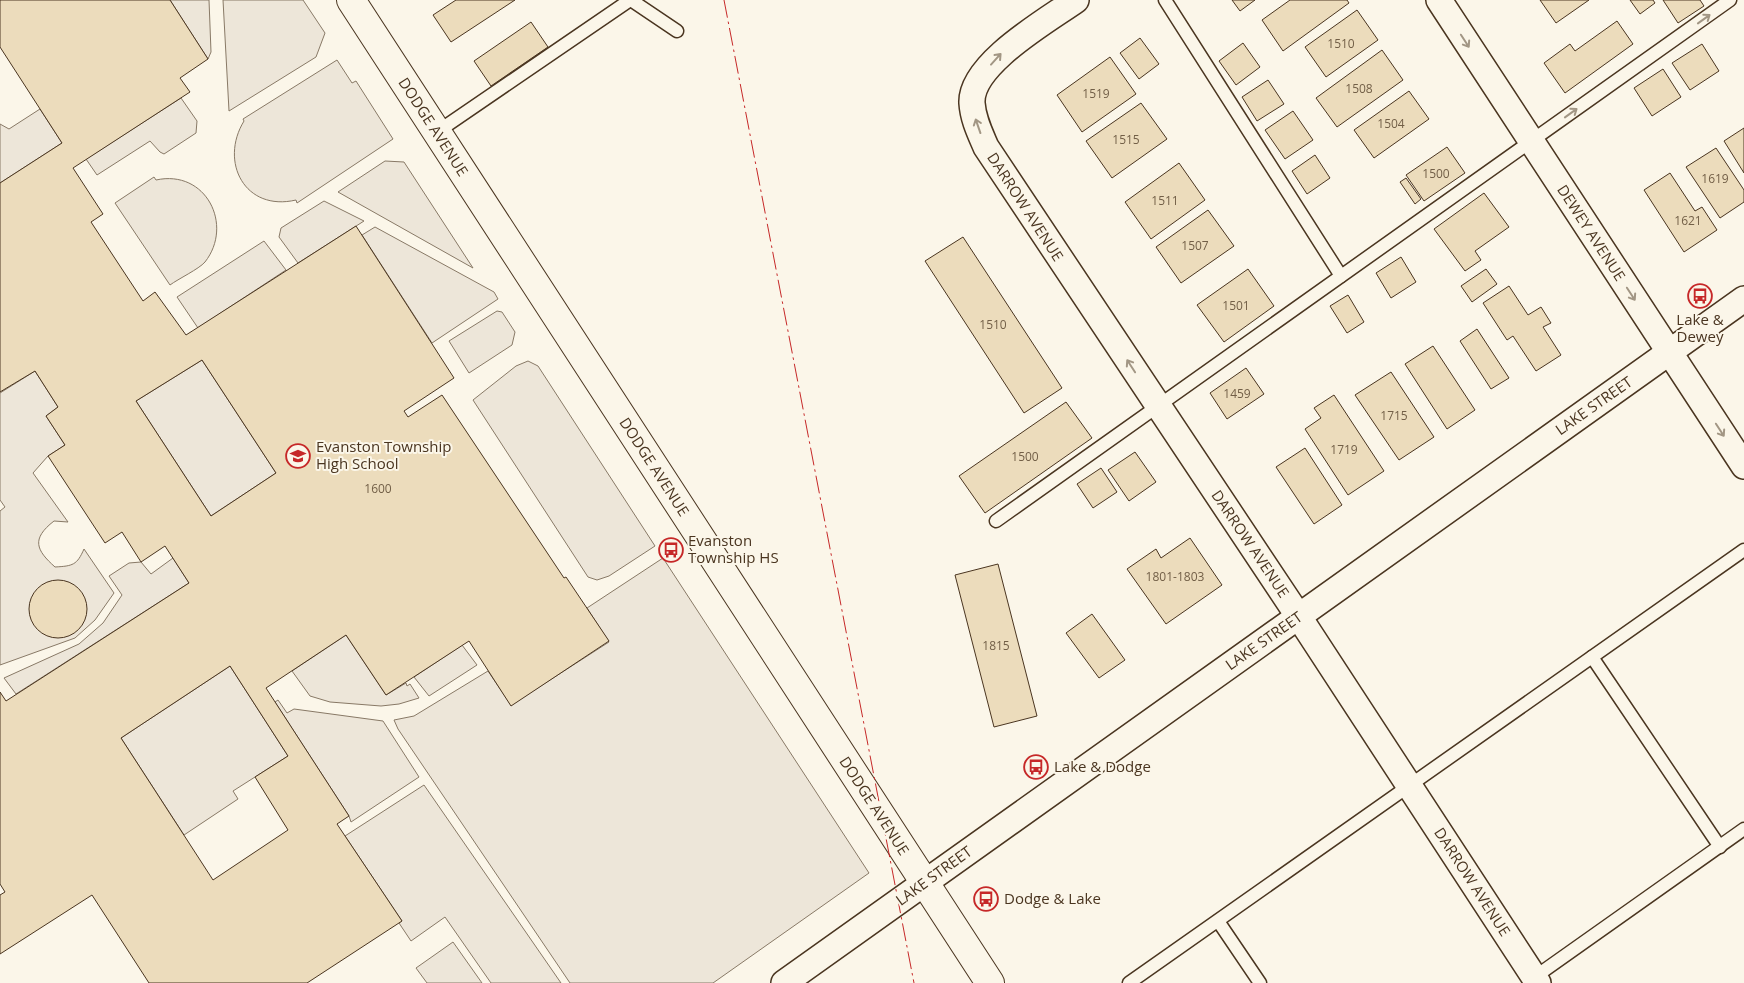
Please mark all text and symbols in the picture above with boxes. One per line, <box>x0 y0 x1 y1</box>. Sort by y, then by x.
one-way arrow <box>1696 14 1710 24</box>
one-way arrow <box>1461 33 1471 47</box>
house number: 1510 <box>1327 35 1355 52</box>
one-way arrow <box>990 53 1002 66</box>
street label: DODGE AVENUE <box>394 73 473 180</box>
house number: 1508 <box>1345 80 1373 97</box>
house number: 1519 <box>1082 85 1110 102</box>
one-way arrow <box>1564 108 1578 118</box>
house number: 1504 <box>1377 115 1405 132</box>
one-way arrow <box>972 118 982 134</box>
house number: 1515 <box>1112 131 1140 148</box>
street label: DARROW AVENUE <box>983 148 1068 265</box>
house number: 1500 <box>1422 165 1450 182</box>
house number: 1619 <box>1701 170 1729 187</box>
street label: DEWEY AVENUE <box>1553 180 1630 284</box>
house number: 1511 <box>1151 192 1179 209</box>
house number: 1621 <box>1674 212 1702 229</box>
house number: 1507 <box>1181 237 1209 254</box>
bus stop icon: Lake & Dewey <box>1687 283 1713 309</box>
one-way arrow <box>1626 287 1636 301</box>
house number: 1501 <box>1222 297 1250 314</box>
place label: Lake & Dewey <box>1676 309 1724 346</box>
house number: 1510 <box>979 316 1007 333</box>
one-way arrow <box>1126 359 1136 373</box>
street label: LAKE STREET <box>1551 371 1636 439</box>
house number: 1459 <box>1223 385 1251 402</box>
house number: 1715 <box>1380 407 1408 424</box>
street label: DODGE AVENUE <box>615 413 694 520</box>
one-way arrow <box>1715 422 1725 436</box>
place label: Evanston Township High School <box>316 436 451 473</box>
house number: 1719 <box>1330 441 1358 458</box>
school or university icon: Evanston Township High School <box>285 443 311 469</box>
house number: 1500 <box>1011 448 1039 465</box>
house number: 1600 <box>364 480 392 497</box>
street label: DARROW AVENUE <box>1207 486 1294 601</box>
place label: Evanston Township HS <box>688 530 779 567</box>
bus stop icon: Evanston Township HS <box>658 537 684 563</box>
house number: 1801-1803 <box>1146 568 1205 585</box>
street label: LAKE STREET <box>1221 606 1306 674</box>
house number: 1815 <box>982 637 1010 654</box>
street label: DODGE AVENUE <box>835 752 914 859</box>
bus stop icon: Lake & Dodge <box>1023 754 1049 780</box>
place label: Lake & Dodge <box>1054 756 1151 776</box>
street label: DARROW AVENUE <box>1430 823 1515 940</box>
street label: LAKE STREET <box>891 840 976 910</box>
bus stop icon: Dodge & Lake <box>973 886 999 912</box>
place label: Dodge & Lake <box>1004 888 1101 908</box>

